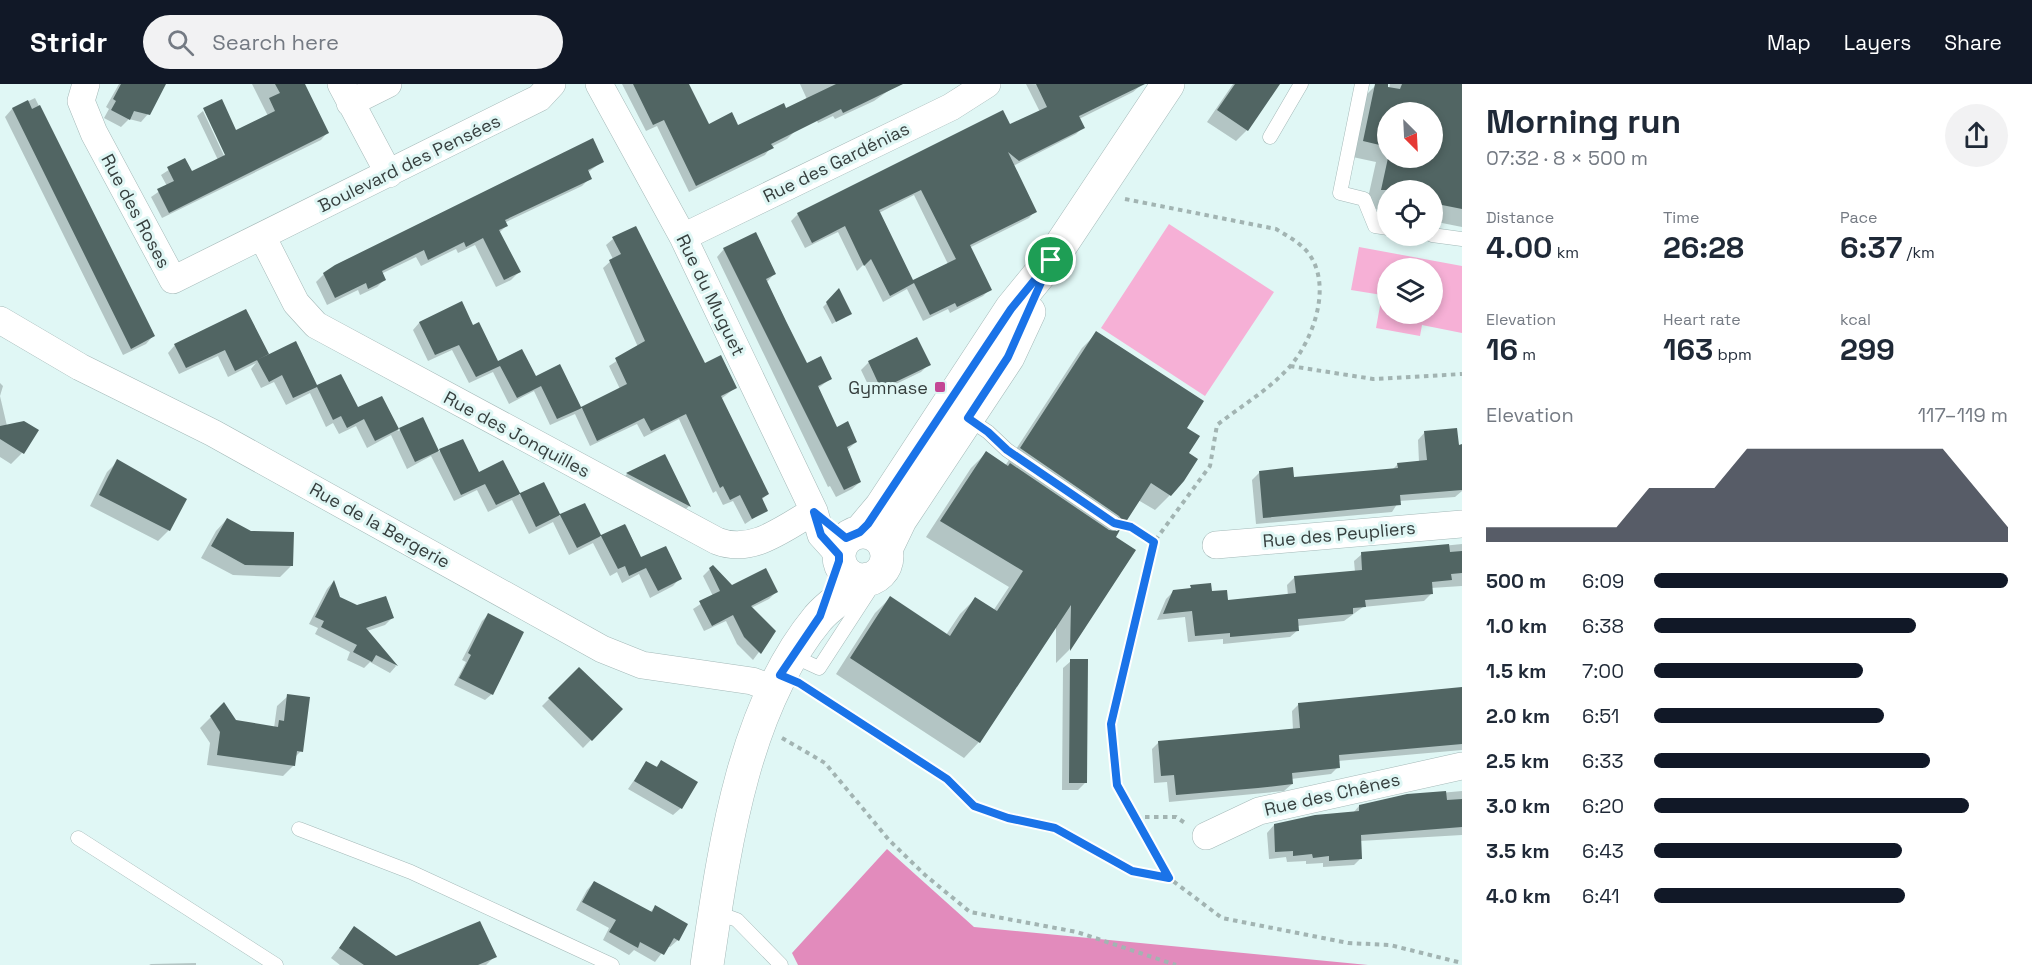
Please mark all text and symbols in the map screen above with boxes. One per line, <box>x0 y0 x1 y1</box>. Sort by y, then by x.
search box <box>143 15 563 69</box>
text: Stridr <box>30 24 107 60</box>
icon: search <box>164 26 197 59</box>
text: Search here <box>212 28 339 56</box>
text: Map <box>1767 29 1811 56</box>
text: Layers <box>1844 29 1911 56</box>
text: Share <box>1944 29 2002 56</box>
text: Morning run <box>1486 101 1681 143</box>
north arrow <box>1377 102 1443 168</box>
map controls <box>1377 102 1443 324</box>
button: share <box>1945 104 2008 167</box>
street label: Boulevard des Pensées <box>314 109 504 217</box>
street label: Rue des Gardénias <box>759 117 913 207</box>
text: 07:32 · 8 × 500 m <box>1486 145 1648 171</box>
street label: Rue des Roses <box>96 150 176 272</box>
button: locate <box>1377 180 1443 246</box>
text: Distance <box>1486 207 1554 228</box>
text: Time <box>1663 207 1699 228</box>
text: Pace <box>1840 207 1877 228</box>
text: 4.00 <box>1486 228 1553 267</box>
text: 26:28 <box>1663 228 1744 267</box>
text: 6:37 <box>1840 228 1902 267</box>
street label: Rue du Muguet <box>672 230 750 360</box>
pin <box>1025 234 1076 285</box>
text: km <box>1553 242 1579 263</box>
text: /km <box>1902 242 1935 263</box>
icon: arrive <box>1034 243 1067 276</box>
button: layers <box>1377 258 1443 324</box>
text: Elevation <box>1486 309 1556 330</box>
text: Heart rate <box>1663 309 1741 330</box>
text: kcal <box>1840 309 1871 330</box>
text: 16 <box>1486 330 1518 369</box>
text: 163 <box>1663 330 1713 369</box>
text: 299 <box>1840 330 1895 369</box>
text: m <box>1518 344 1536 365</box>
text: bpm <box>1713 344 1752 365</box>
place label: Gymnase <box>848 376 928 399</box>
marker: Gymnase <box>933 380 947 394</box>
street label: Rue des Jonquilles <box>440 386 594 482</box>
text: Elevation <box>1486 402 1574 428</box>
text: 117–119 m <box>1918 402 2008 428</box>
street label: Rue de la Bergerie <box>306 477 454 573</box>
street label: Rue des Peupliers <box>1262 516 1416 552</box>
text: 500 m <box>1486 568 1546 594</box>
text: 6:09 <box>1582 568 1624 594</box>
text: 1.0 km <box>1486 613 1547 639</box>
text: 6:38 <box>1582 613 1624 639</box>
text: 1.5 km <box>1486 658 1546 684</box>
text: 7:00 <box>1582 658 1624 684</box>
text: 2.0 km <box>1486 703 1550 729</box>
text: 6:51 <box>1582 703 1619 729</box>
text: 2.5 km <box>1486 748 1549 774</box>
text: 6:33 <box>1582 748 1623 774</box>
street label: Rue des Chênes <box>1262 767 1402 821</box>
text: 3.0 km <box>1486 793 1550 819</box>
text: 6:20 <box>1582 793 1624 819</box>
text: 3.5 km <box>1486 838 1550 864</box>
text: 6:43 <box>1582 838 1624 864</box>
text: 4.0 km <box>1486 883 1551 909</box>
text: 6:41 <box>1582 883 1620 909</box>

